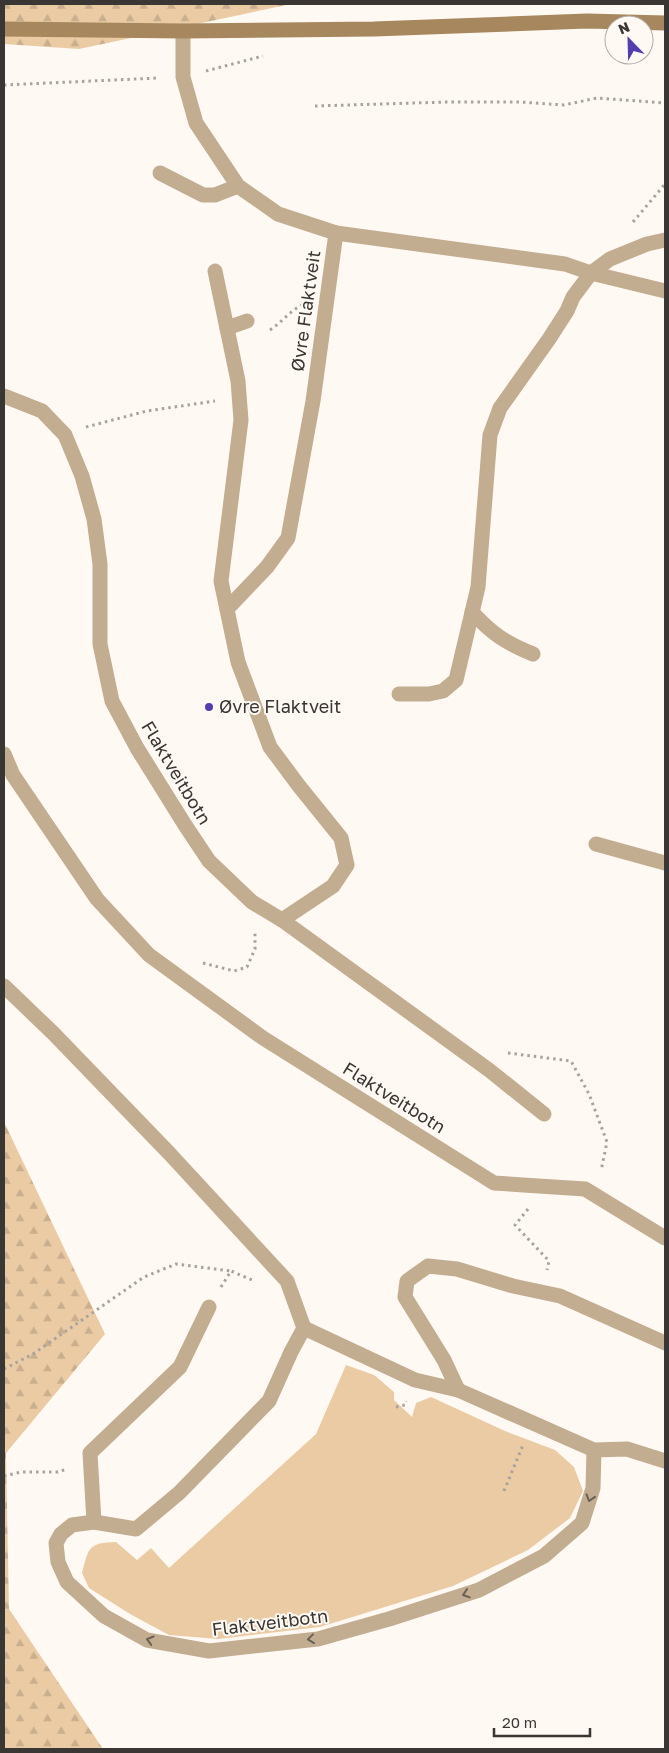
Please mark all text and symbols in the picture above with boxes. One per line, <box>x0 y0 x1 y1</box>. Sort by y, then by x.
north arrow <box>604 15 654 65</box>
text: N <box>616 18 632 37</box>
street label: Øvre Flaktveit <box>286 249 324 373</box>
place label: Øvre Flaktveit <box>219 695 341 717</box>
marker: Øvre Flaktveit <box>203 701 215 713</box>
street label: Flaktveitbotn <box>137 717 216 828</box>
street label: Flaktveitbotn <box>339 1057 450 1137</box>
one-way arrow <box>585 1494 595 1502</box>
one-way arrow <box>463 1588 471 1598</box>
street label: Flaktveitbotn <box>210 1604 329 1640</box>
one-way arrow <box>306 1634 315 1644</box>
one-way arrow <box>146 1635 155 1645</box>
scale bar <box>494 1706 590 1738</box>
text: 20 m <box>502 1713 537 1731</box>

